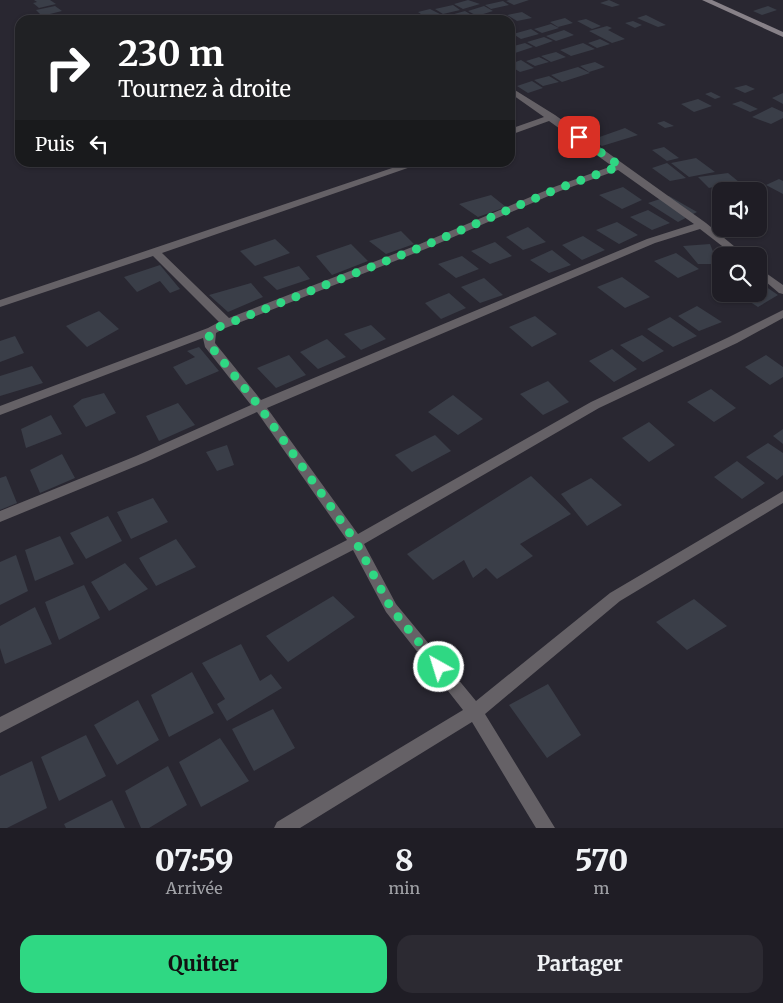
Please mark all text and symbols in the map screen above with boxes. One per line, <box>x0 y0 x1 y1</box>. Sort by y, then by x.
text: 230 m <box>118 32 224 76</box>
icon: right <box>35 35 100 100</box>
text: Tournez à droite <box>118 75 291 103</box>
pin <box>558 116 600 158</box>
icon: arrive <box>565 123 593 151</box>
icon: left <box>85 130 113 158</box>
text: Puis <box>35 132 75 156</box>
map controls <box>712 182 767 302</box>
button: sound <box>712 182 767 237</box>
button: search <box>712 247 767 302</box>
position arrow <box>412 640 464 692</box>
text: 07:59 <box>155 841 234 879</box>
text: 8 <box>395 841 414 879</box>
text: 570 <box>575 841 628 879</box>
text: Arrivée <box>166 878 223 898</box>
text: min <box>388 878 420 898</box>
text: m <box>594 878 610 898</box>
button: Quitter <box>20 935 387 993</box>
button: Partager <box>397 935 763 993</box>

